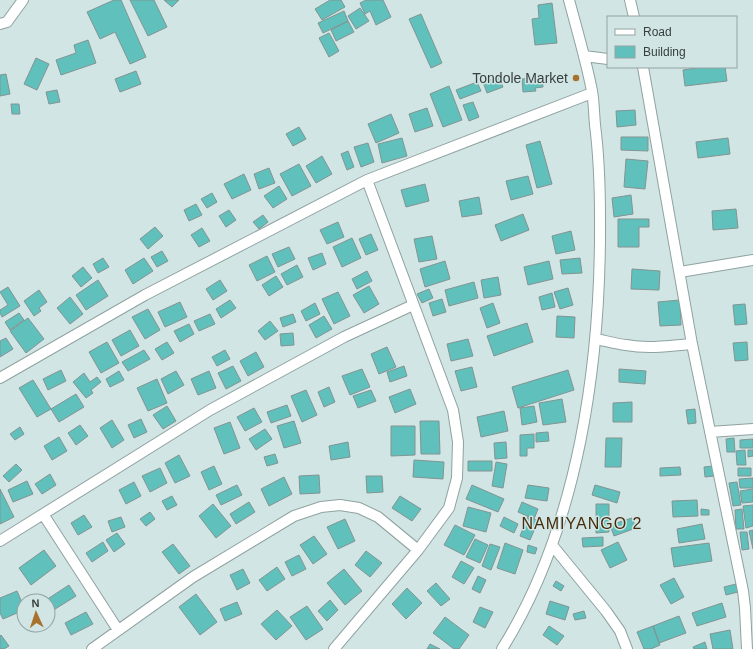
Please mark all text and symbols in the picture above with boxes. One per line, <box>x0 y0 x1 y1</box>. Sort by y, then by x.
legend <box>607 16 737 68</box>
text: Road <box>643 25 672 39</box>
text: Building <box>643 45 686 59</box>
place label: Tondole Market <box>472 70 568 86</box>
marker: Tondole Market <box>571 73 581 83</box>
district label: NAMIYANGO 2 <box>522 515 642 532</box>
north arrow <box>16 593 56 633</box>
text: N <box>31 597 40 609</box>

